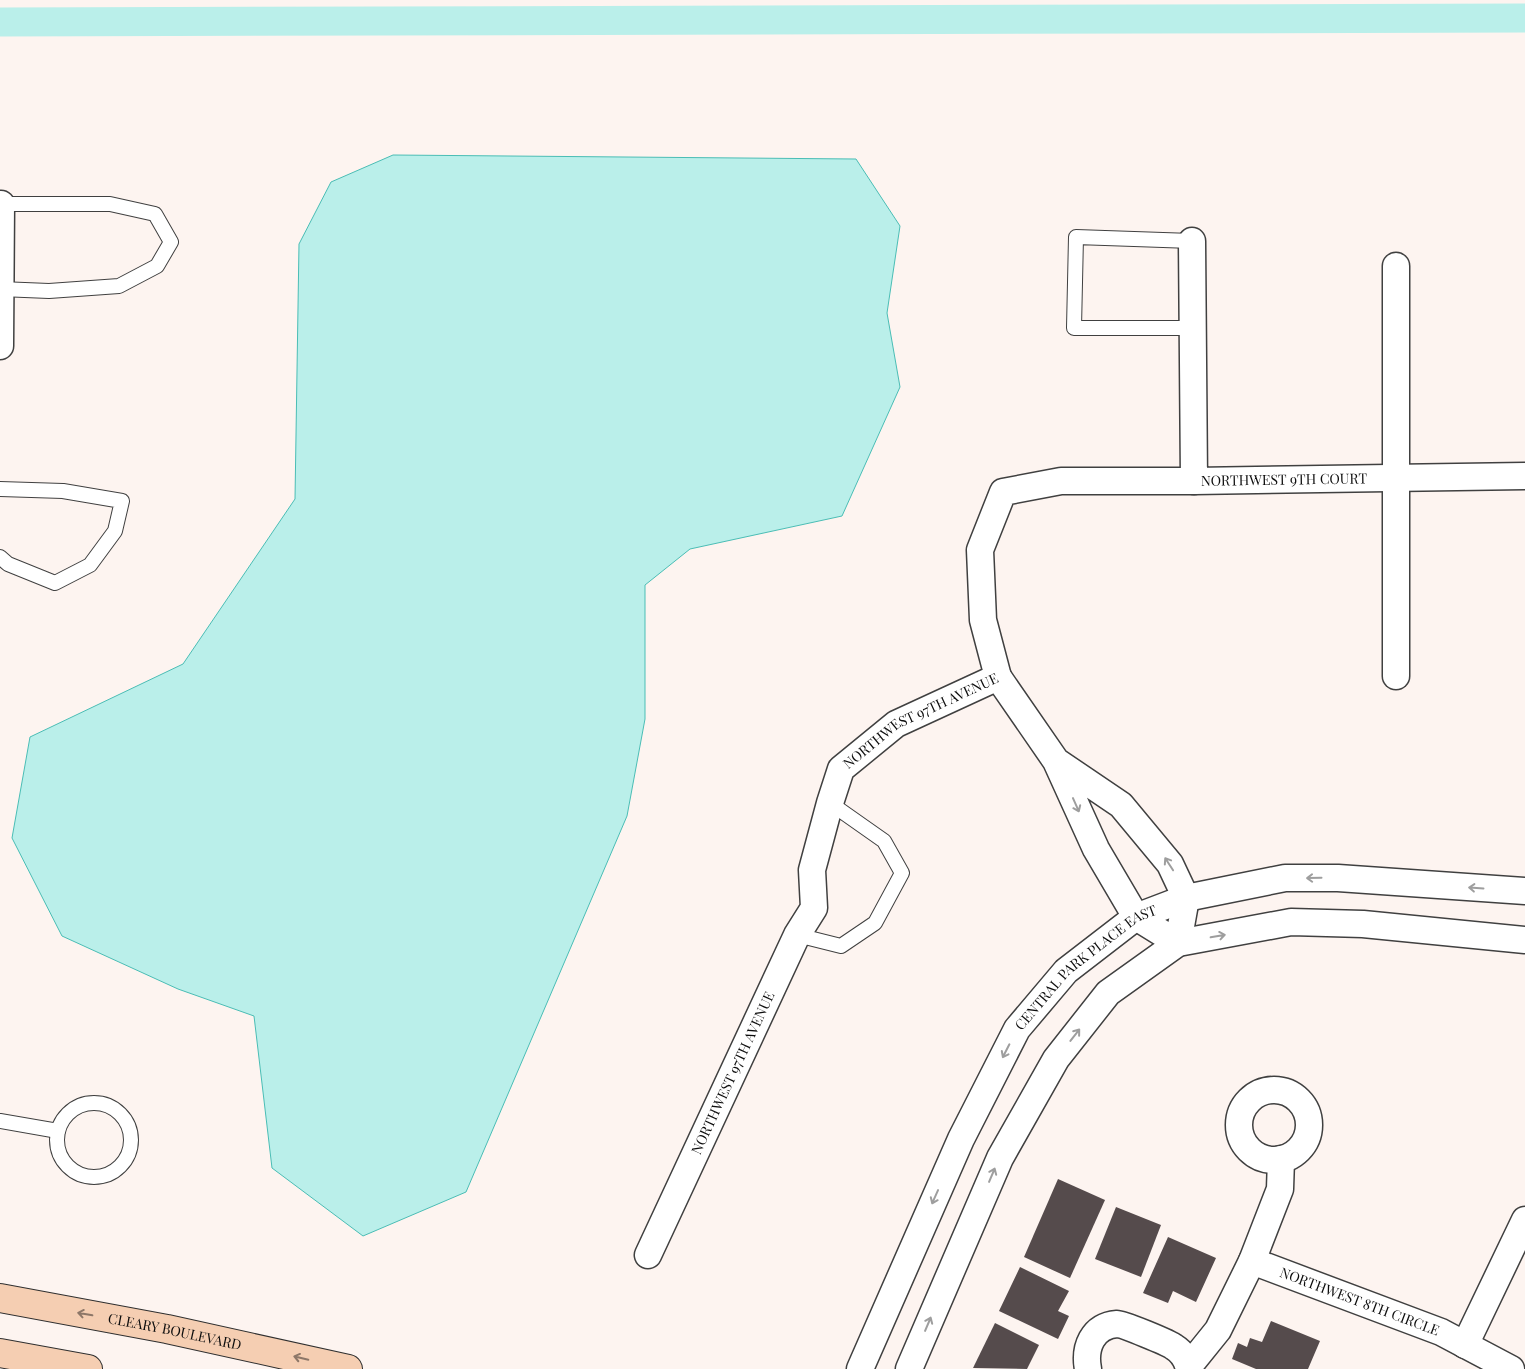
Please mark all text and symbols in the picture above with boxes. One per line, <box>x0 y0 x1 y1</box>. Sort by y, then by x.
street label: NORTHWEST 9TH COURT <box>1201 468 1367 490</box>
street label: NORTHWEST 97TH AVENUE <box>839 668 1001 773</box>
one-way arrow <box>1072 797 1082 812</box>
one-way arrow <box>1164 857 1174 871</box>
one-way arrow <box>1307 873 1323 883</box>
one-way arrow <box>1469 883 1485 892</box>
street label: CENTRAL PARK PLACE EAST <box>1010 900 1159 1034</box>
one-way arrow <box>1209 930 1225 940</box>
street label: NORTHWEST 97TH AVENUE <box>686 988 778 1157</box>
one-way arrow <box>1069 1029 1080 1042</box>
one-way arrow <box>1001 1043 1010 1058</box>
one-way arrow <box>988 1168 998 1183</box>
one-way arrow <box>930 1189 940 1204</box>
street label: NORTHWEST 8TH CIRCLE <box>1277 1262 1442 1340</box>
one-way arrow <box>77 1308 93 1318</box>
street label: CLEARY BOULEVARD <box>107 1308 243 1354</box>
one-way arrow <box>924 1317 934 1332</box>
one-way arrow <box>293 1353 309 1362</box>

